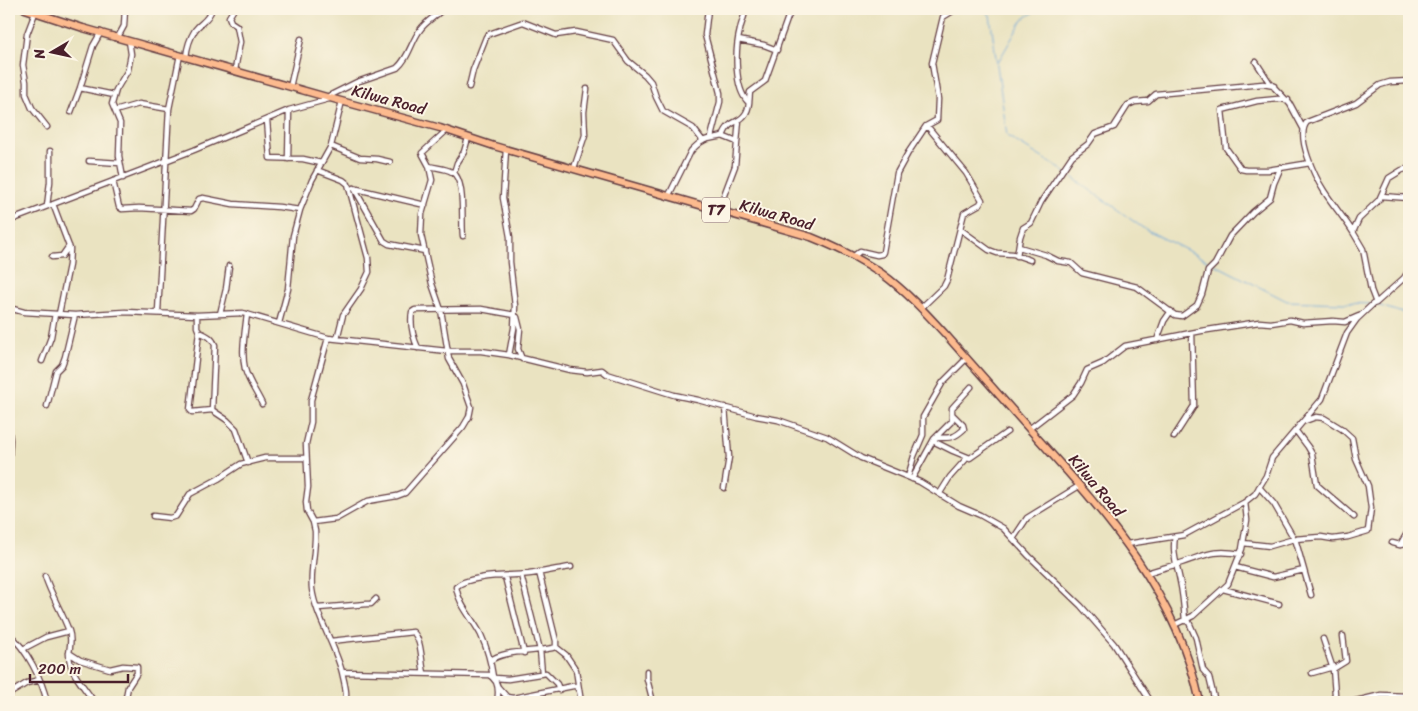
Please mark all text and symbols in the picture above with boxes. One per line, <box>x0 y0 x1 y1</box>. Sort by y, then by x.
north arrow <box>28 28 78 78</box>
text: N <box>27 47 53 62</box>
street label: Kilwa Road <box>348 76 431 124</box>
street label: Kilwa Road <box>736 190 819 239</box>
road number: T7 <box>702 198 730 222</box>
street label: Kilwa Road <box>1061 447 1133 525</box>
scale bar <box>30 651 128 683</box>
text: 200 m <box>38 656 82 682</box>

